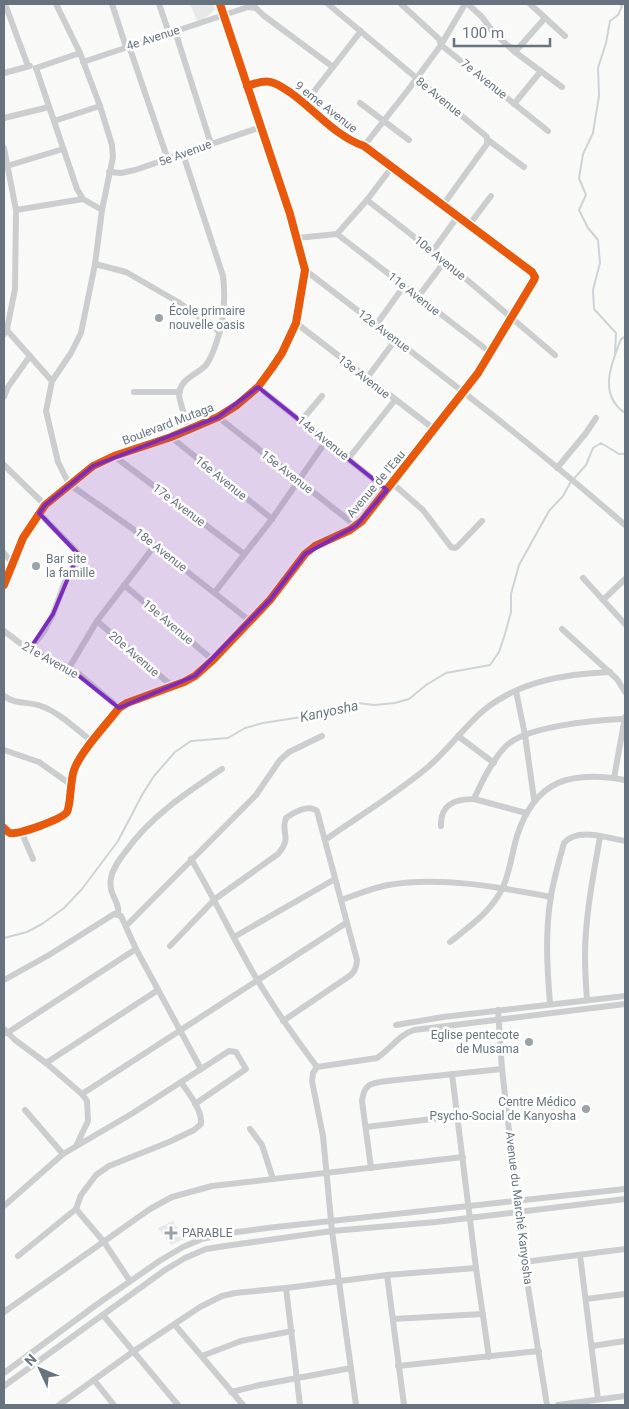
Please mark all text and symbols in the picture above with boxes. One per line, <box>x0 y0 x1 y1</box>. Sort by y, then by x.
scale bar <box>454 15 550 47</box>
street label: 4e Avenue <box>125 23 181 53</box>
text: 100 m <box>462 24 504 42</box>
street label: 7e Avenue <box>458 56 510 102</box>
street label: 8e Avenue <box>413 74 465 120</box>
street label: 9 eme Avenue <box>292 78 360 136</box>
street label: 5e Avenue <box>157 137 213 169</box>
street label: 10e Avenue <box>411 233 469 283</box>
street label: 11e Avenue <box>385 269 443 319</box>
place label: École primaire nouvelle oasis <box>169 303 245 332</box>
street label: 12e Avenue <box>355 307 413 355</box>
marker: École primaire nouvelle oasis <box>153 312 165 324</box>
street label: 13e Avenue <box>335 352 393 402</box>
street label: Boulevard Mutaga <box>120 400 216 448</box>
street label: 14e Avenue <box>294 413 352 463</box>
street label: 15e Avenue <box>258 447 316 497</box>
street label: Avenue de l'Eau <box>344 448 408 520</box>
street label: 16e Avenue <box>192 453 250 503</box>
street label: 17e Avenue <box>150 481 208 529</box>
street label: 18e Avenue <box>132 525 190 575</box>
place label: Bar site la famille <box>46 552 95 580</box>
marker: Bar site la famille <box>30 560 42 572</box>
street label: 19e Avenue <box>140 597 196 647</box>
street label: 20e Avenue <box>106 628 162 680</box>
street label: 21e Avenue <box>19 639 81 681</box>
water label: Kanyosha <box>298 697 360 725</box>
place label: Eglise pentecote de Musama <box>431 1028 519 1056</box>
marker: Eglise pentecote de Musama <box>523 1036 535 1048</box>
place label: Centre Médico Psycho-Social de Kanyosha <box>429 1095 576 1123</box>
marker: Centre Médico Psycho-Social de Kanyosha <box>580 1103 592 1115</box>
street label: Avenue du Marché Kanyosha <box>503 1131 535 1285</box>
marker: PARABLE <box>164 1226 178 1240</box>
place label: PARABLE <box>182 1226 233 1240</box>
north arrow <box>15 1344 65 1394</box>
text: N <box>21 1351 40 1369</box>

